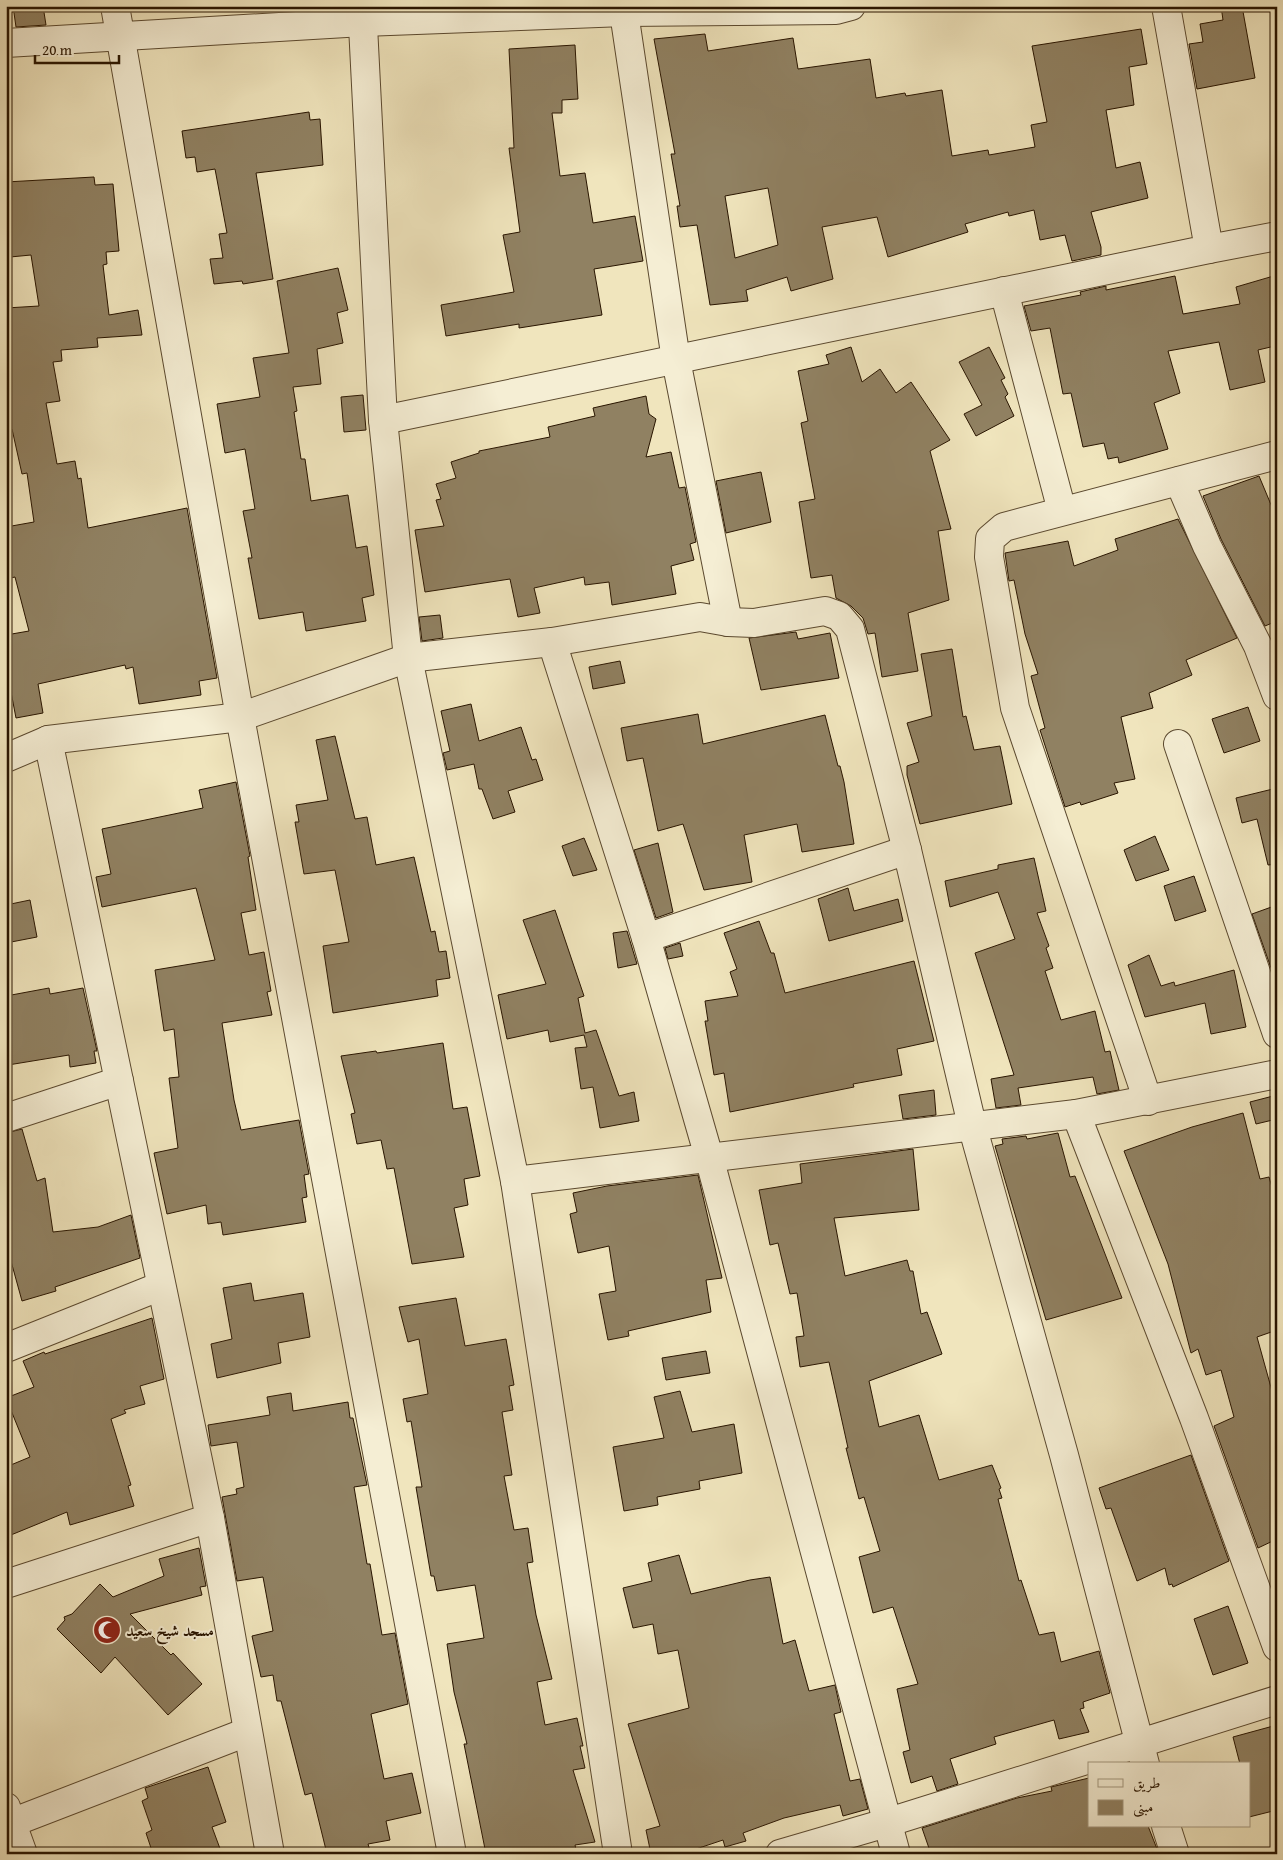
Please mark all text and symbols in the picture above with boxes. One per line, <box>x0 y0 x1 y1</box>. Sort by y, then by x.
scale bar <box>35 32 119 64</box>
text: 20 m <box>42 39 73 60</box>
mosque icon: مسجد شيخ سعيد <box>92 1615 122 1645</box>
place label: مسجد شيخ سعيد <box>126 1618 214 1645</box>
legend <box>1088 1762 1250 1828</box>
text: طريق <box>1133 1772 1160 1793</box>
text: مبنى <box>1133 1796 1153 1818</box>

